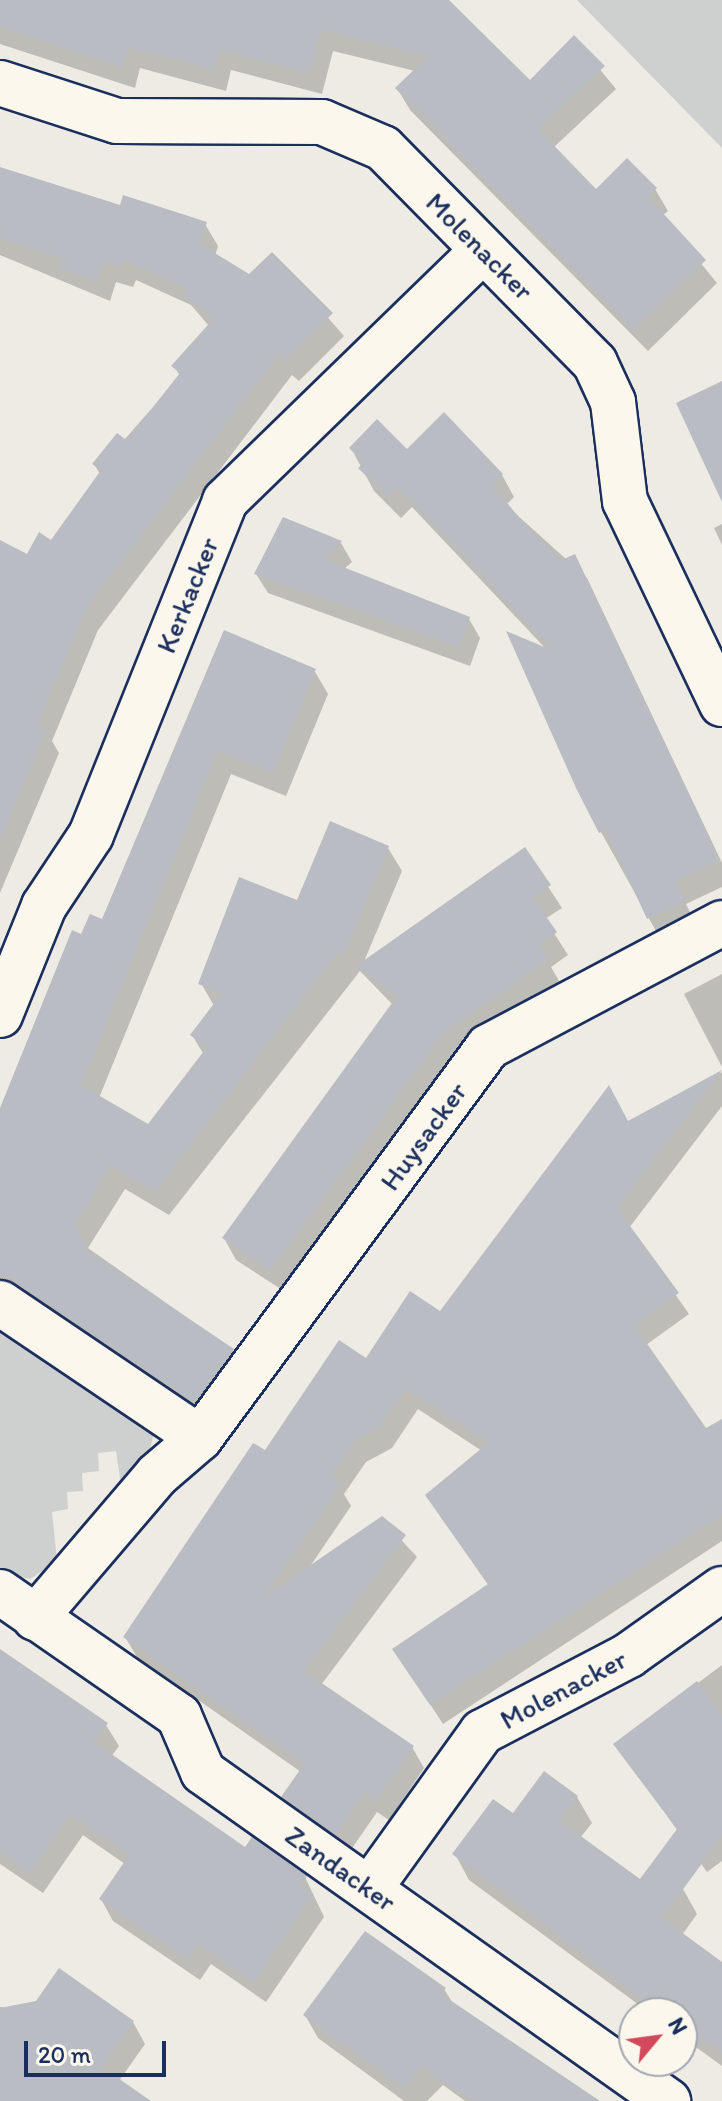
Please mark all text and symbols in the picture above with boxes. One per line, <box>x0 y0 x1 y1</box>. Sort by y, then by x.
street label: Molenacker <box>419 185 541 307</box>
street label: Kerkacker <box>149 532 225 658</box>
street label: Huysacker <box>372 1075 474 1197</box>
street label: Molenacker <box>494 1642 632 1736</box>
street label: Zandacker <box>279 1818 403 1918</box>
north arrow <box>618 1997 698 2077</box>
text: N <box>662 2013 693 2039</box>
scale bar <box>28 2025 170 2075</box>
text: 20 m <box>38 2040 91 2069</box>

